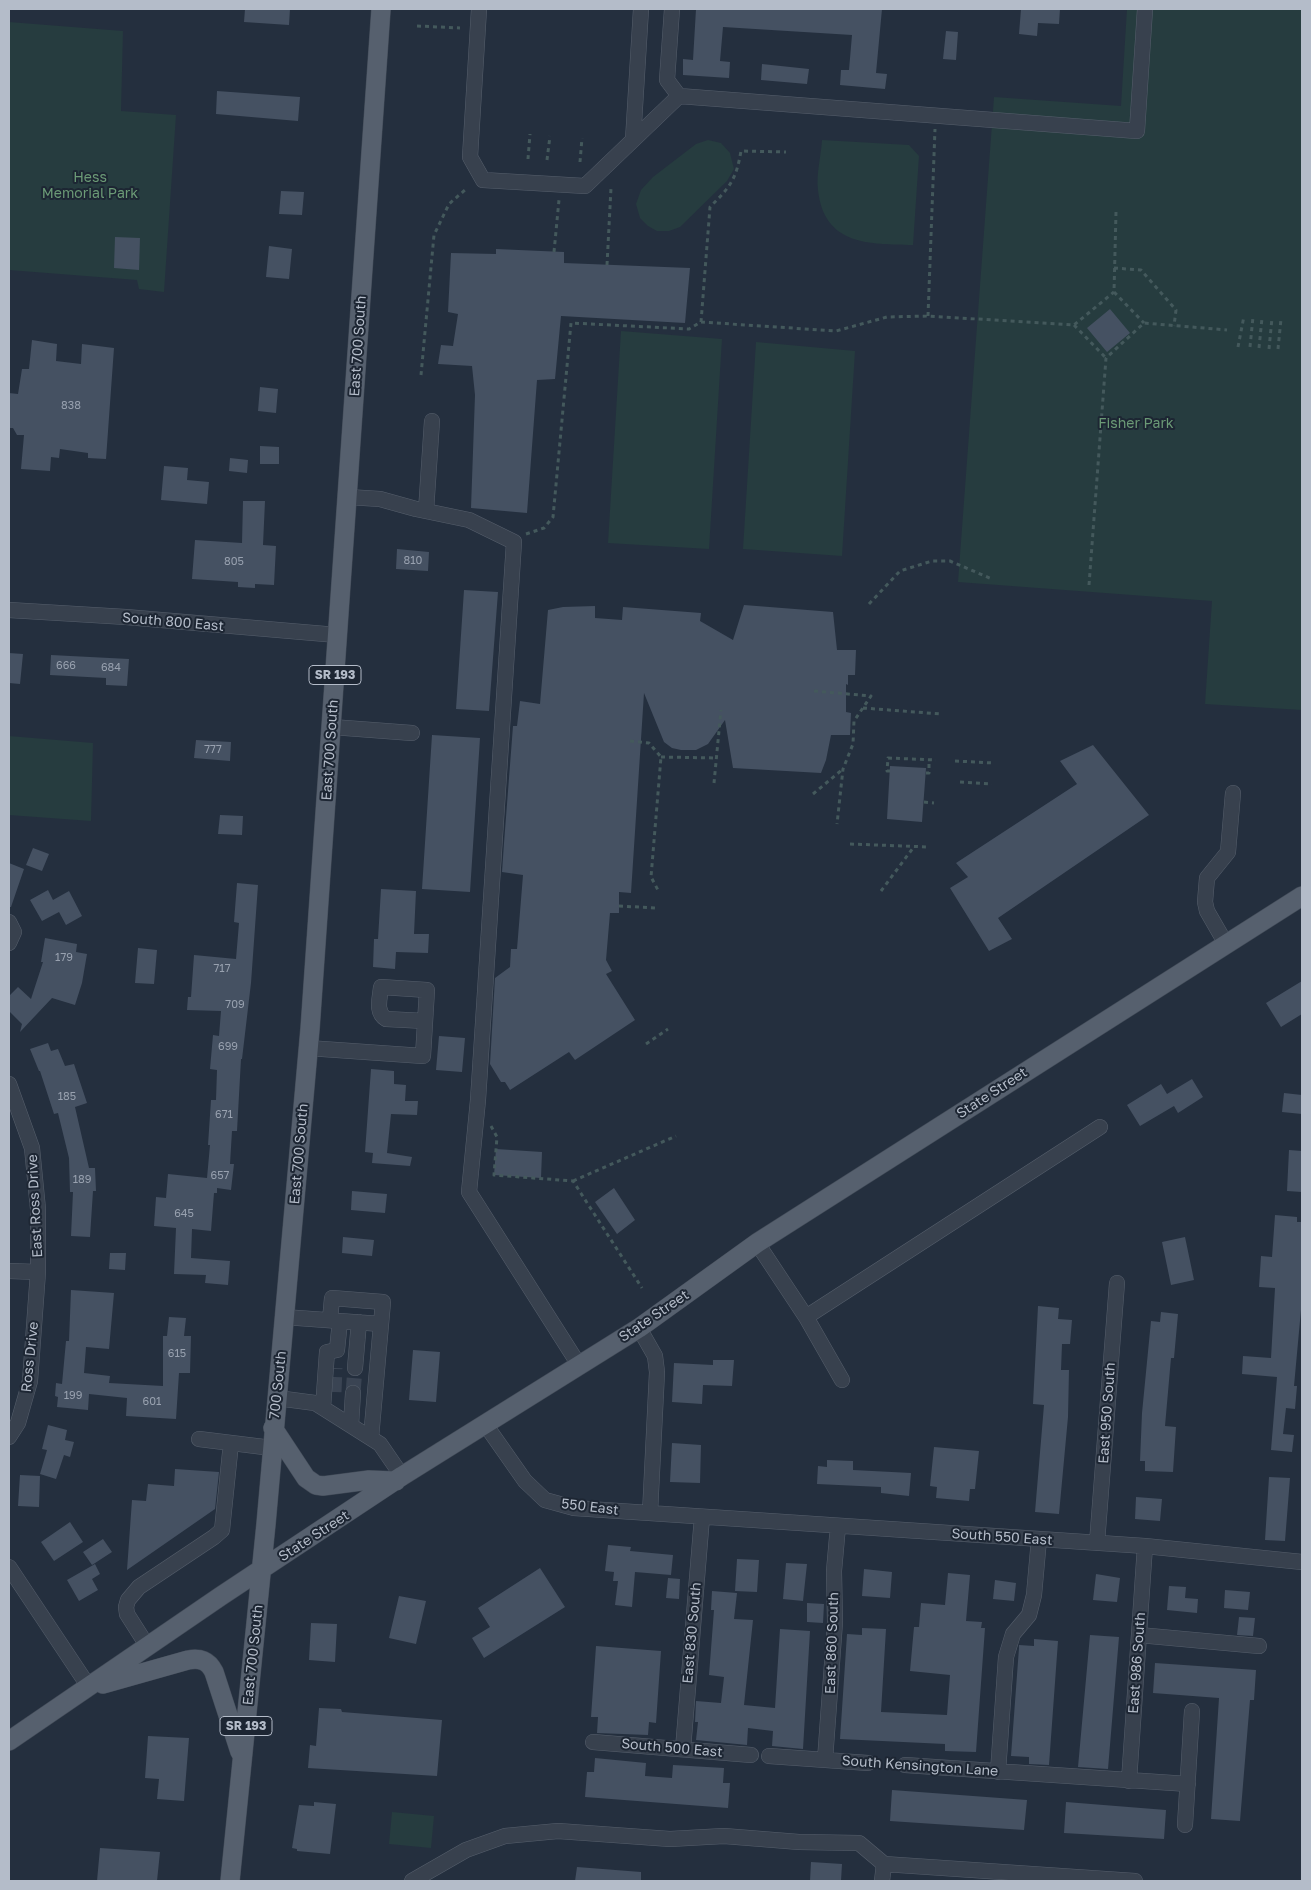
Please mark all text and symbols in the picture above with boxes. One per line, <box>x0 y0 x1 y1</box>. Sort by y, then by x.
park label: Hess Memorial Park <box>42 170 138 202</box>
street label: East 700 South <box>346 295 370 397</box>
house number: 838 <box>61 399 81 413</box>
park label: Fisher Park <box>1098 416 1174 432</box>
house number: 810 <box>404 554 422 568</box>
house number: 805 <box>224 555 244 569</box>
street label: South 800 East <box>121 609 225 635</box>
house number: 666 <box>56 659 76 673</box>
house number: 684 <box>101 661 121 675</box>
road number: SR 193 <box>309 666 361 684</box>
street label: East 700 South <box>318 699 342 801</box>
house number: 777 <box>204 743 222 757</box>
house number: 179 <box>55 951 73 965</box>
house number: 717 <box>214 962 230 976</box>
house number: 709 <box>225 998 245 1012</box>
house number: 699 <box>218 1040 238 1054</box>
street label: State Street <box>954 1064 1030 1122</box>
house number: 185 <box>58 1090 76 1104</box>
street label: East 700 South <box>286 1103 312 1205</box>
house number: 671 <box>215 1108 233 1122</box>
street label: East Ross Drive <box>24 1154 46 1258</box>
house number: 657 <box>211 1169 229 1183</box>
house number: 189 <box>73 1173 91 1187</box>
house number: 645 <box>174 1207 194 1221</box>
street label: State Street <box>616 1286 692 1346</box>
street label: Ross Drive <box>18 1321 42 1393</box>
house number: 615 <box>168 1347 186 1361</box>
street label: 700 South <box>266 1350 290 1420</box>
street label: East 950 South <box>1095 1362 1119 1464</box>
house number: 199 <box>64 1389 82 1403</box>
house number: 601 <box>143 1395 161 1409</box>
street label: 550 East <box>560 1495 620 1519</box>
street label: State Street <box>276 1507 352 1565</box>
street label: South 550 East <box>951 1525 1053 1549</box>
street label: East 830 South <box>679 1582 705 1684</box>
street label: East 860 South <box>822 1592 842 1694</box>
street label: East 700 South <box>239 1604 267 1706</box>
street label: East 986 South <box>1125 1612 1149 1714</box>
road number: SR 193 <box>220 1716 272 1735</box>
street label: South 500 East <box>621 1735 723 1761</box>
street label: South Kensington Lane <box>841 1752 999 1780</box>

